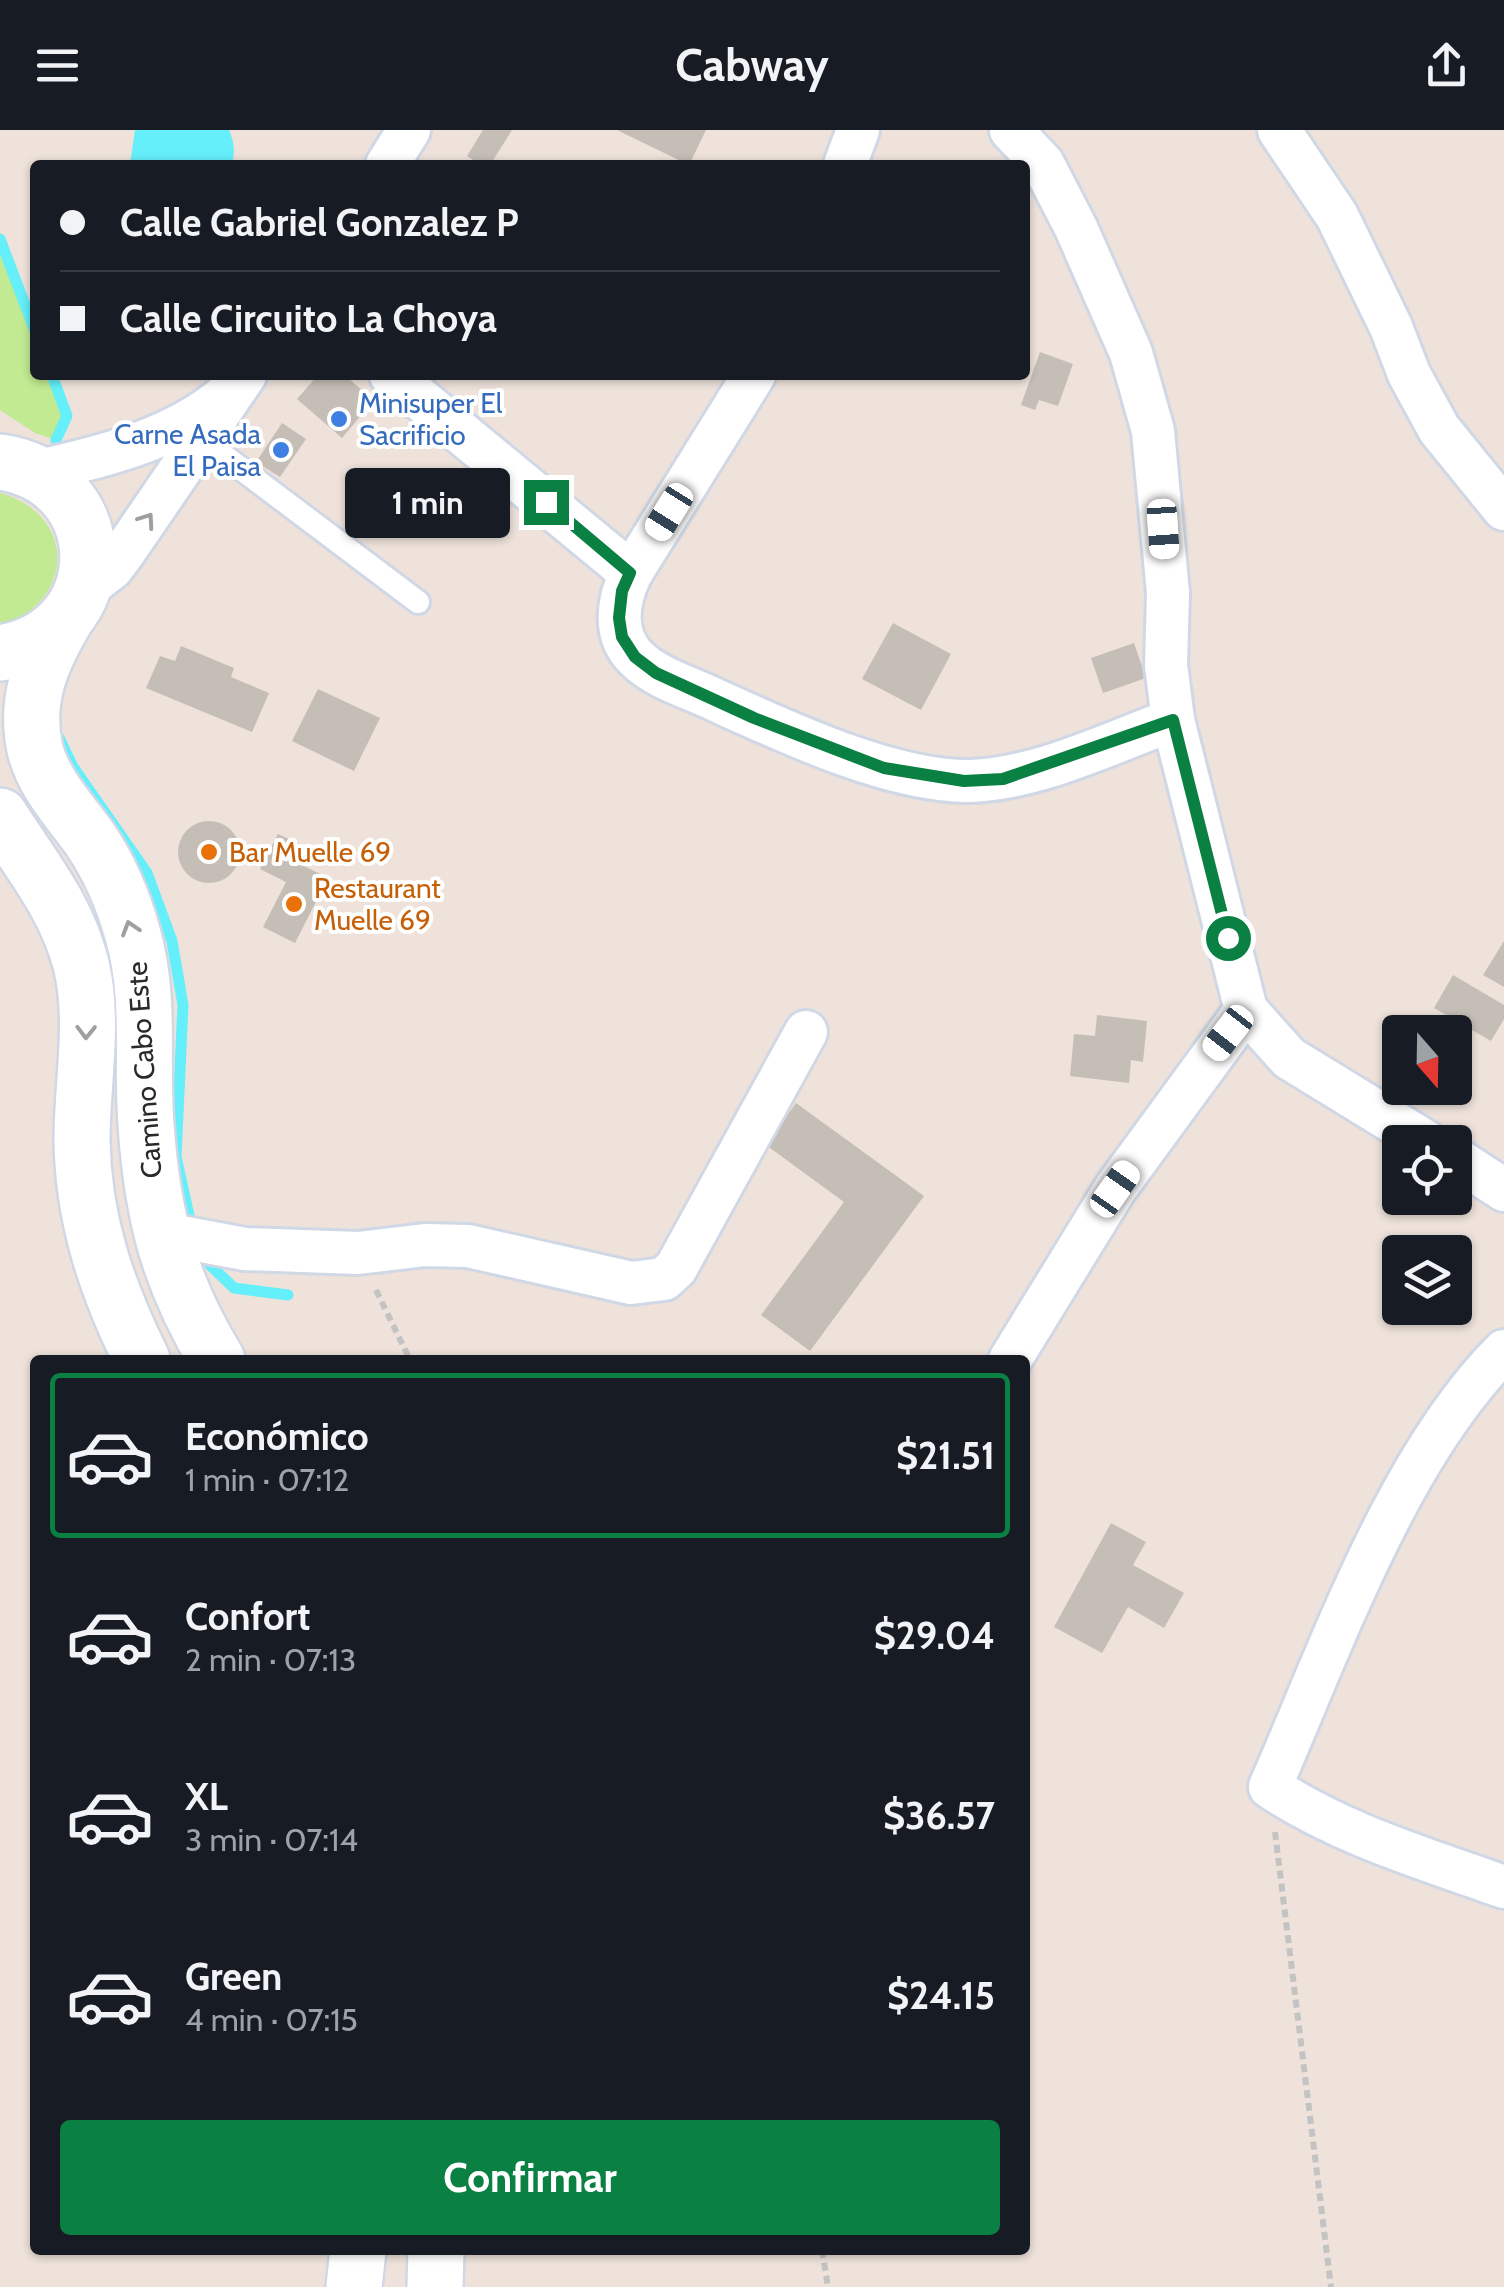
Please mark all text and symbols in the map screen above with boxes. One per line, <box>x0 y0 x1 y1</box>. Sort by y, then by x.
icon: menu <box>30 38 85 93</box>
text: Cabway <box>675 38 829 92</box>
icon: share <box>1419 38 1474 93</box>
text: Calle Gabriel Gonzalez P <box>120 199 519 246</box>
text: Calle Circuito La Choya <box>120 295 497 342</box>
place label: Minisuper El Sacrificio <box>359 386 503 452</box>
marker: Minisuper El Sacrificio <box>328 408 350 430</box>
place label: Carne Asada El Paisa <box>114 417 262 483</box>
marker: Carne Asada El Paisa <box>270 439 292 461</box>
callout: 1 min <box>346 467 511 537</box>
car <box>640 479 698 545</box>
route end <box>524 480 569 525</box>
text: 1 min <box>391 483 464 522</box>
car <box>1146 498 1180 560</box>
one-way arrow <box>135 513 153 531</box>
place label: Bar Muelle 69 <box>229 835 391 869</box>
marker: Bar Muelle 69 <box>198 841 220 863</box>
place label: Restaurant Muelle 69 <box>314 871 441 937</box>
marker: Restaurant Muelle 69 <box>283 893 305 915</box>
route start <box>1206 916 1251 961</box>
one-way arrow <box>121 921 142 938</box>
street label: Camino Cabo Este <box>119 961 169 1179</box>
car <box>1198 1000 1258 1066</box>
north arrow <box>1382 1015 1472 1105</box>
map controls <box>1382 1015 1472 1325</box>
one-way arrow <box>75 1024 97 1040</box>
button: locate <box>1382 1125 1472 1215</box>
car <box>1086 1156 1144 1222</box>
button: layers <box>1382 1235 1472 1325</box>
icon: car <box>65 1411 155 1501</box>
text: Económico <box>185 1413 369 1460</box>
text: $21.51 <box>896 1432 995 1479</box>
text: 1 min · 07:12 <box>185 1460 349 1499</box>
icon: car <box>65 1591 155 1681</box>
text: Confort <box>185 1593 310 1640</box>
text: $29.04 <box>874 1612 995 1659</box>
text: 2 min · 07:13 <box>185 1640 356 1679</box>
icon: car <box>65 1771 155 1861</box>
text: XL <box>185 1773 228 1820</box>
text: $36.57 <box>883 1792 995 1839</box>
text: 3 min · 07:14 <box>185 1820 358 1859</box>
icon: car <box>65 1951 155 2041</box>
text: Green <box>185 1953 282 2000</box>
text: $24.15 <box>887 1972 995 2019</box>
text: 4 min · 07:15 <box>185 2000 358 2039</box>
button: Confirmar <box>60 2120 1000 2235</box>

